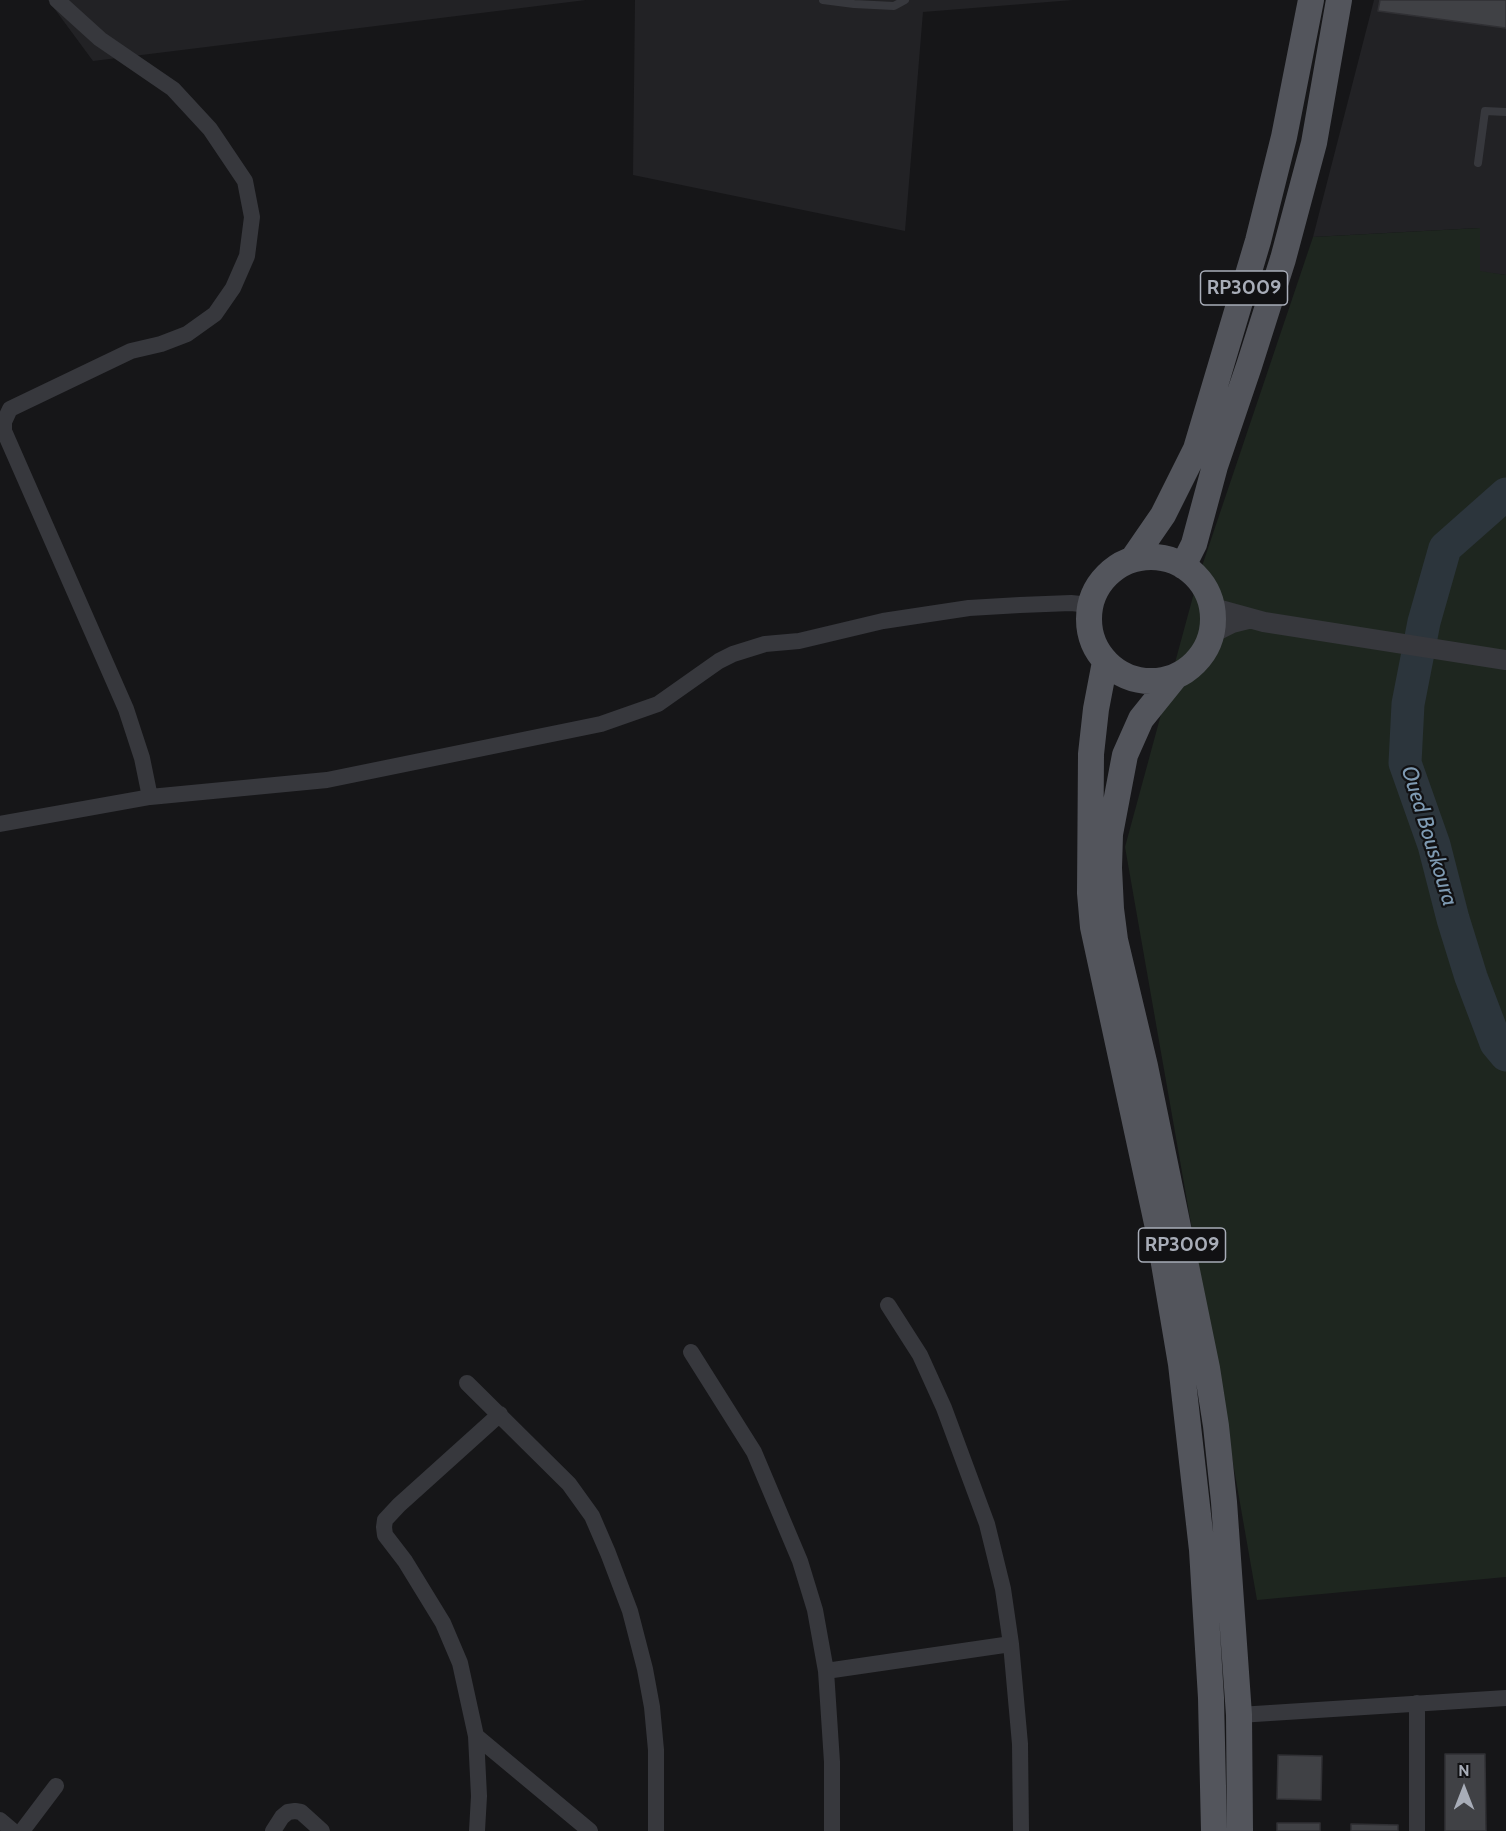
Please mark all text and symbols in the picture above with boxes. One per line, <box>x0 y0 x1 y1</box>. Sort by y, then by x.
road number: RP3009 <box>1200 271 1288 305</box>
water label: Oued Bouskoura <box>1395 763 1463 909</box>
road number: RP3009 <box>1138 1228 1226 1262</box>
north arrow <box>1434 1759 1494 1819</box>
text: N <box>1458 1761 1470 1780</box>

